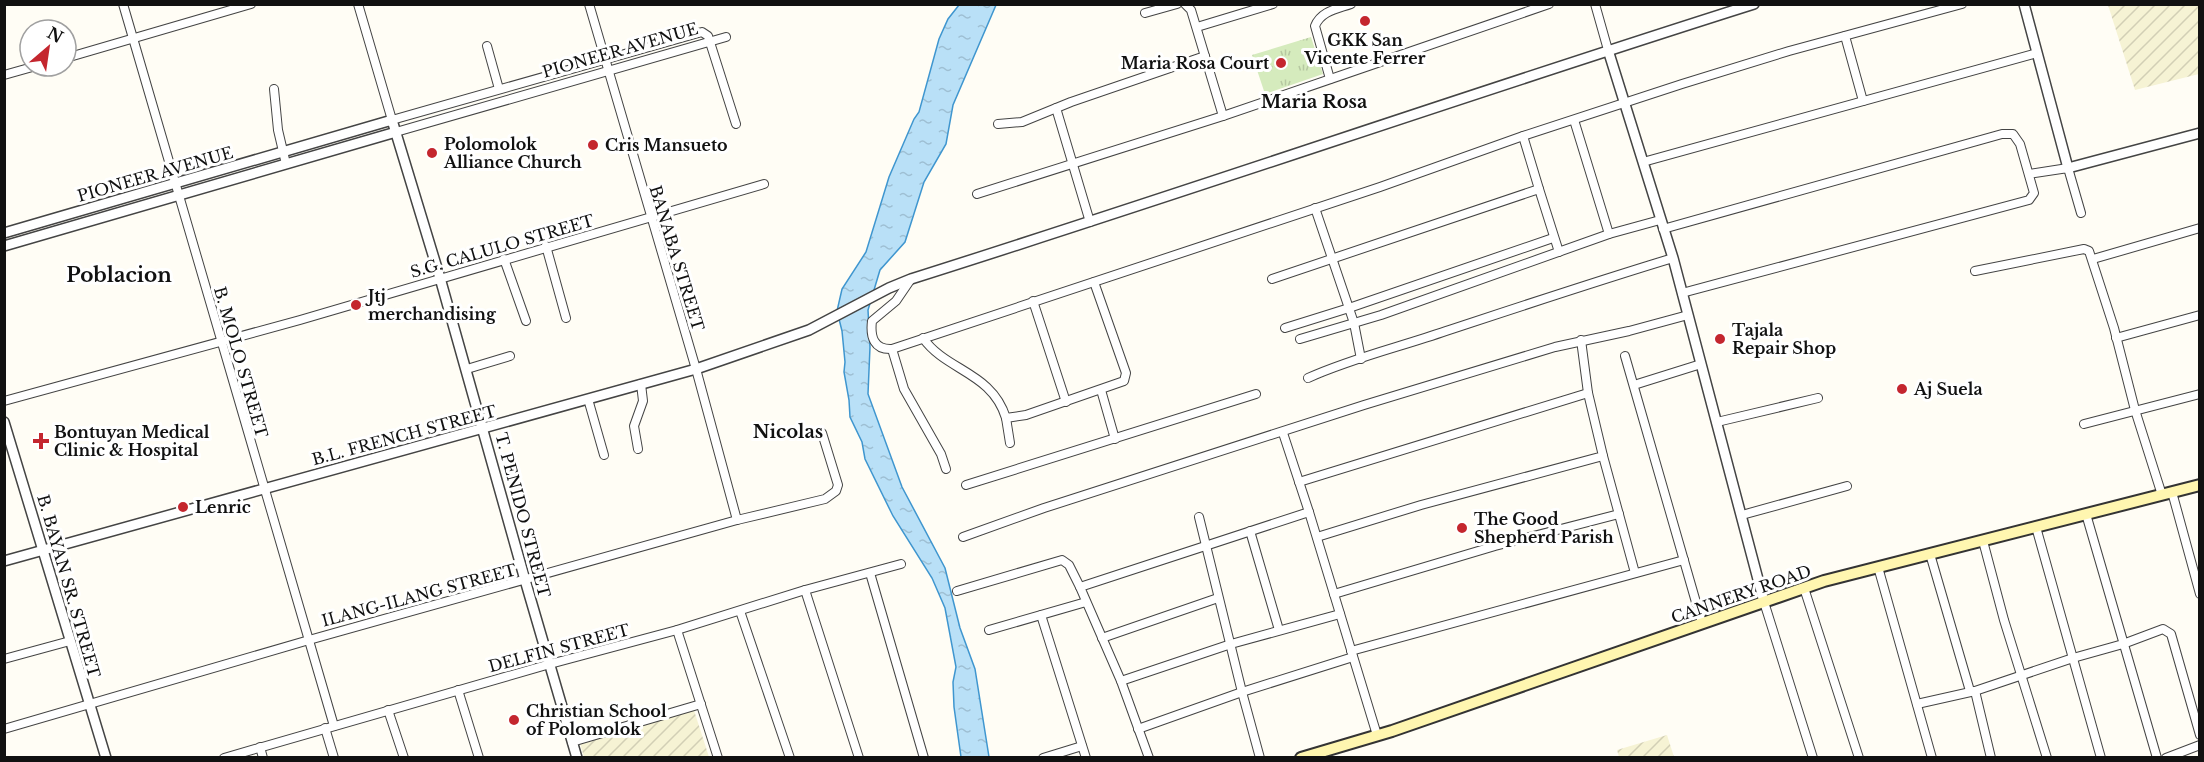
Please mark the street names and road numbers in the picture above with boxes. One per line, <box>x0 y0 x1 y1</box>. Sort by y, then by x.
street label: PIONEER AVENUE <box>540 18 700 82</box>
street label: PIONEER AVENUE <box>75 142 235 206</box>
street label: BANABA STREET <box>645 183 709 333</box>
street label: S.G. CALULO STREET <box>408 210 596 282</box>
street label: B. MOLO STREET <box>210 284 272 440</box>
street label: B.L. FRENCH STREET <box>310 401 499 469</box>
street label: T. PENIDO STREET <box>491 430 555 600</box>
street label: B. BAYAN SR. STREET <box>33 492 105 680</box>
street label: ILANG-ILANG STREET <box>319 559 519 631</box>
street label: CANNERY ROAD <box>1668 561 1814 627</box>
street label: DELFIN STREET <box>486 619 632 676</box>

